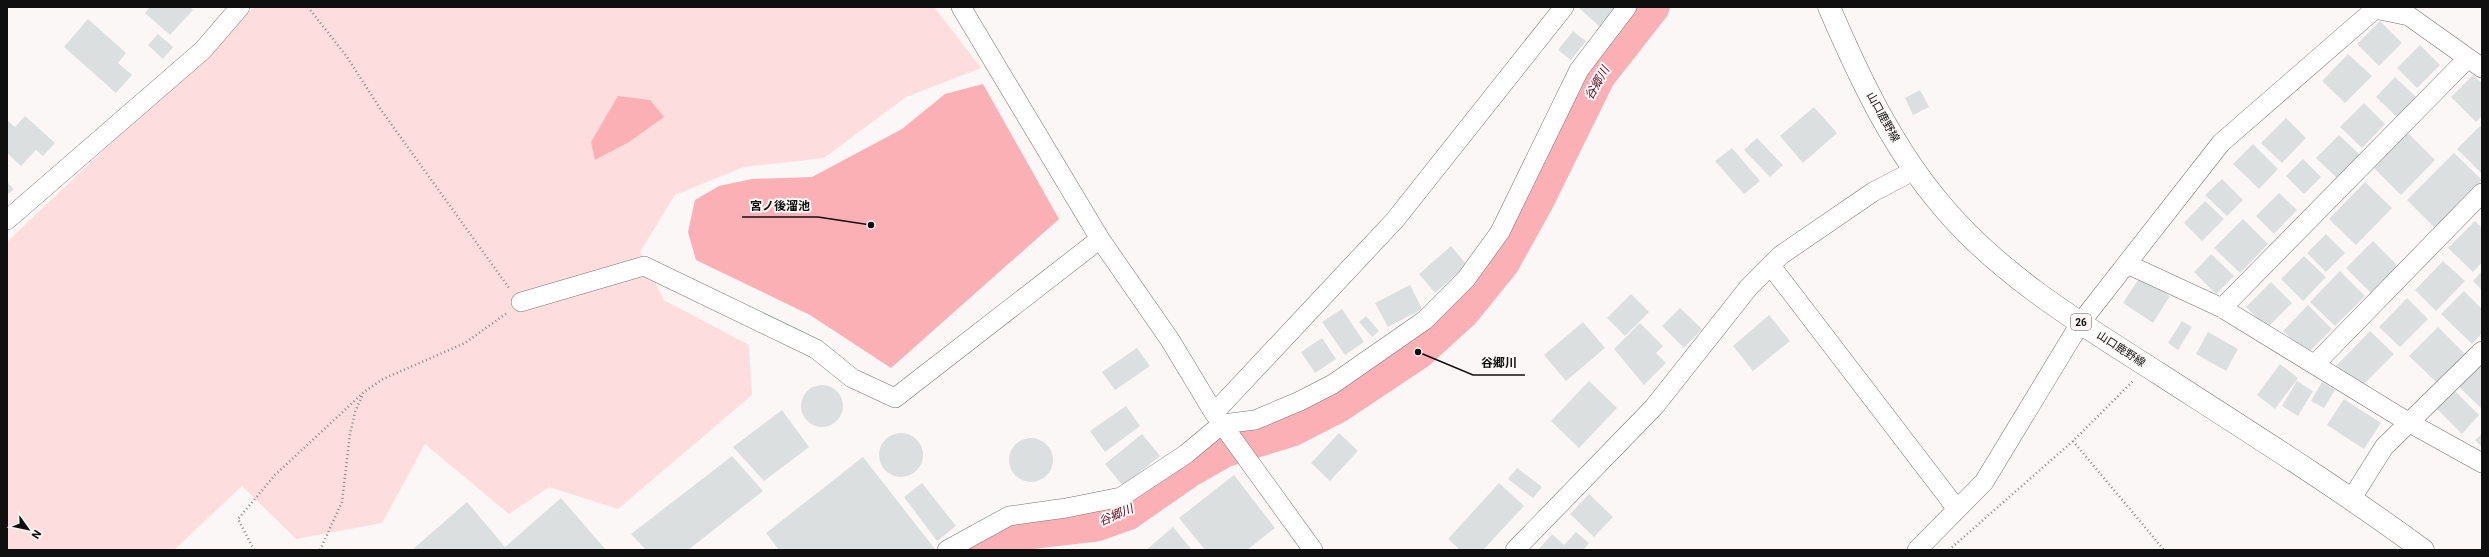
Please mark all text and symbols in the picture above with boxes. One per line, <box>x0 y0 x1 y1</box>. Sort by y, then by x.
water label: 谷郷川 <box>1582 62 1613 102</box>
street label: 山口鹿野線 <box>1864 90 1902 144</box>
callout: 宮ノ後溜池 <box>742 193 818 217</box>
text: 宮ノ後溜池 <box>750 199 810 213</box>
road number: 26 <box>2071 314 2091 330</box>
street label: 山口鹿野線 <box>2094 329 2148 369</box>
callout: 谷郷川 <box>1473 351 1525 375</box>
text: 谷郷川 <box>1481 356 1517 370</box>
water label: 谷郷川 <box>1097 501 1137 528</box>
north arrow <box>8 509 48 549</box>
text: N <box>28 527 44 541</box>

